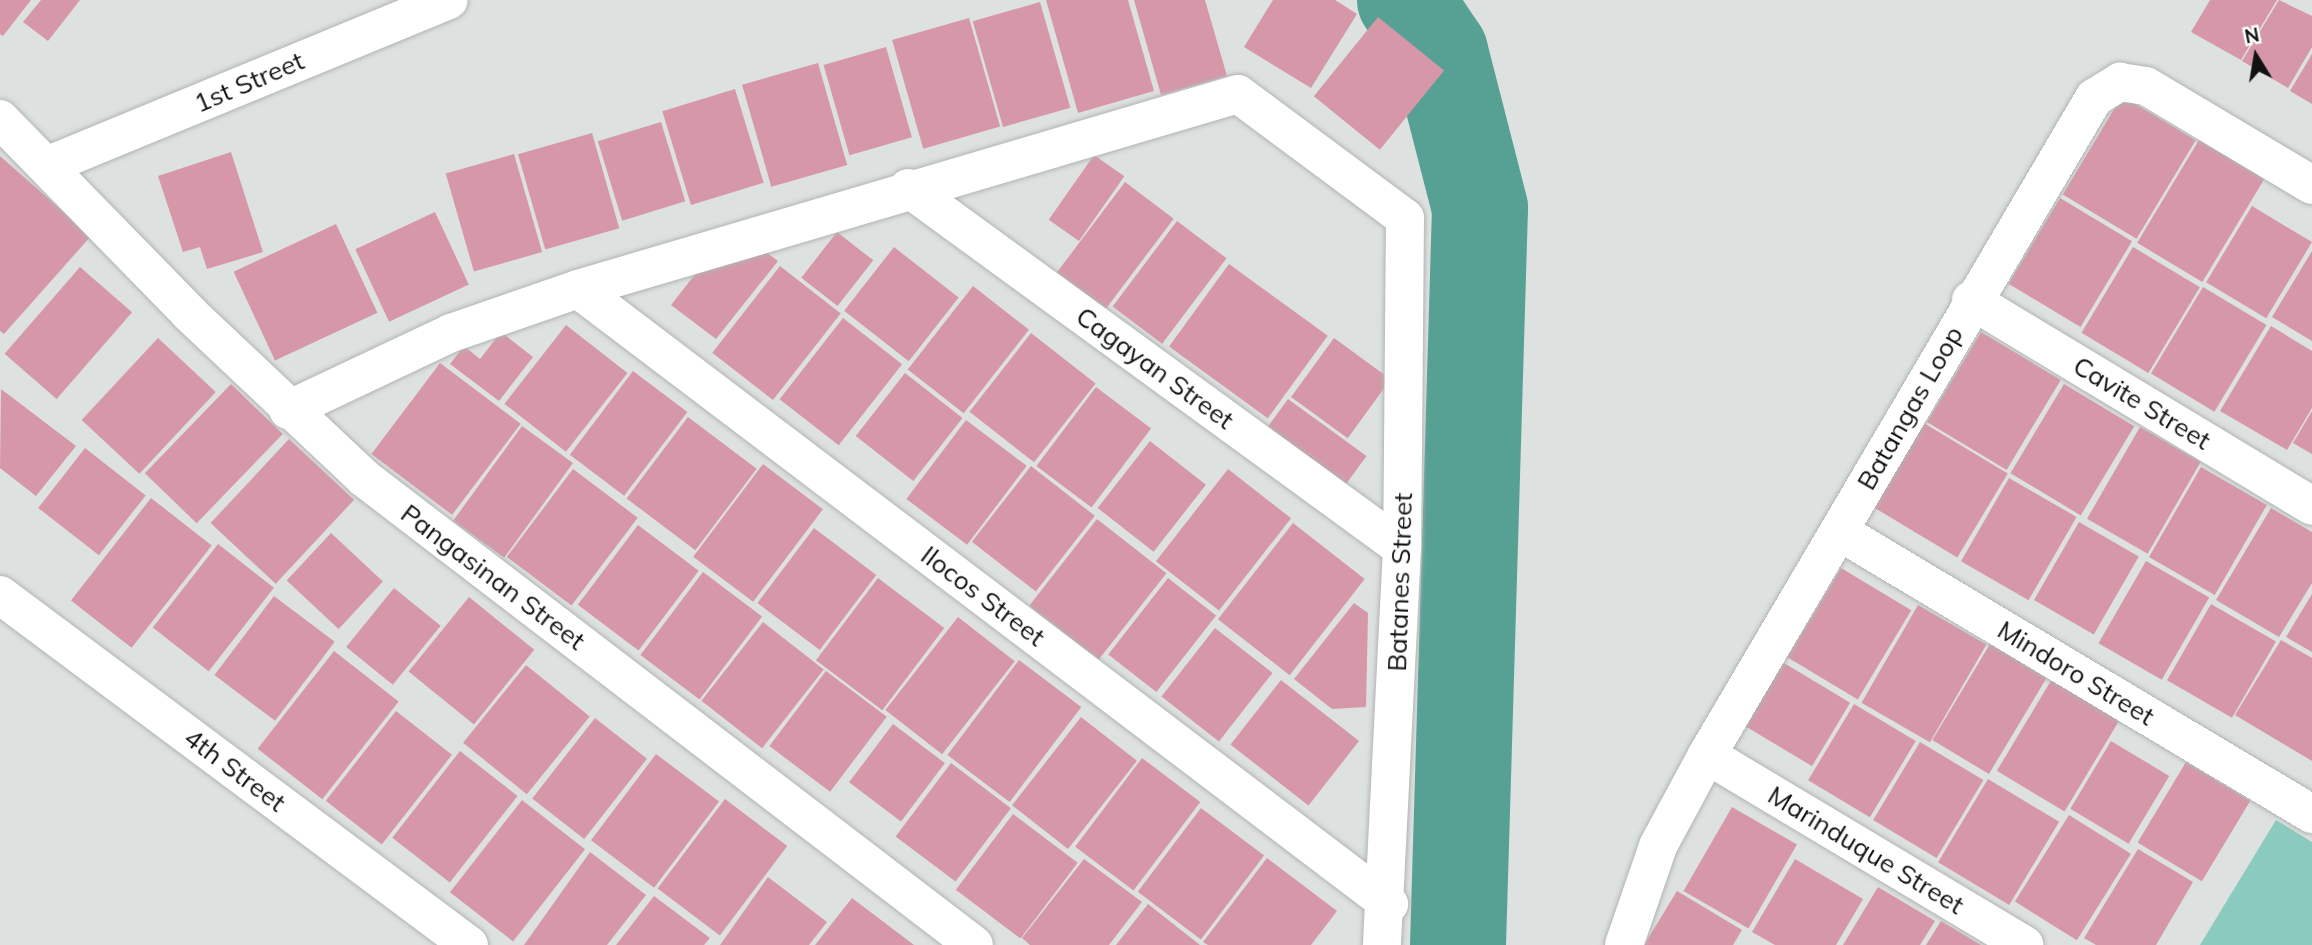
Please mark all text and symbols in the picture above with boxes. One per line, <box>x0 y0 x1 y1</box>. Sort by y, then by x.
north arrow <box>2221 21 2291 91</box>
text: N <box>2243 22 2261 49</box>
street label: 1st Street <box>189 45 309 119</box>
street label: Cagayan Street <box>1070 300 1240 436</box>
street label: Batangas Loop <box>1851 321 1969 495</box>
street label: Cavite Street <box>2068 350 2216 456</box>
street label: Batanes Street <box>1381 492 1419 672</box>
street label: Pangasinan Street <box>395 498 591 656</box>
street label: Ilocos Street <box>915 539 1051 653</box>
street label: Mindoro Street <box>1992 614 2160 732</box>
street label: 4th Street <box>178 722 292 818</box>
street label: Marinduque Street <box>1762 779 1970 921</box>

